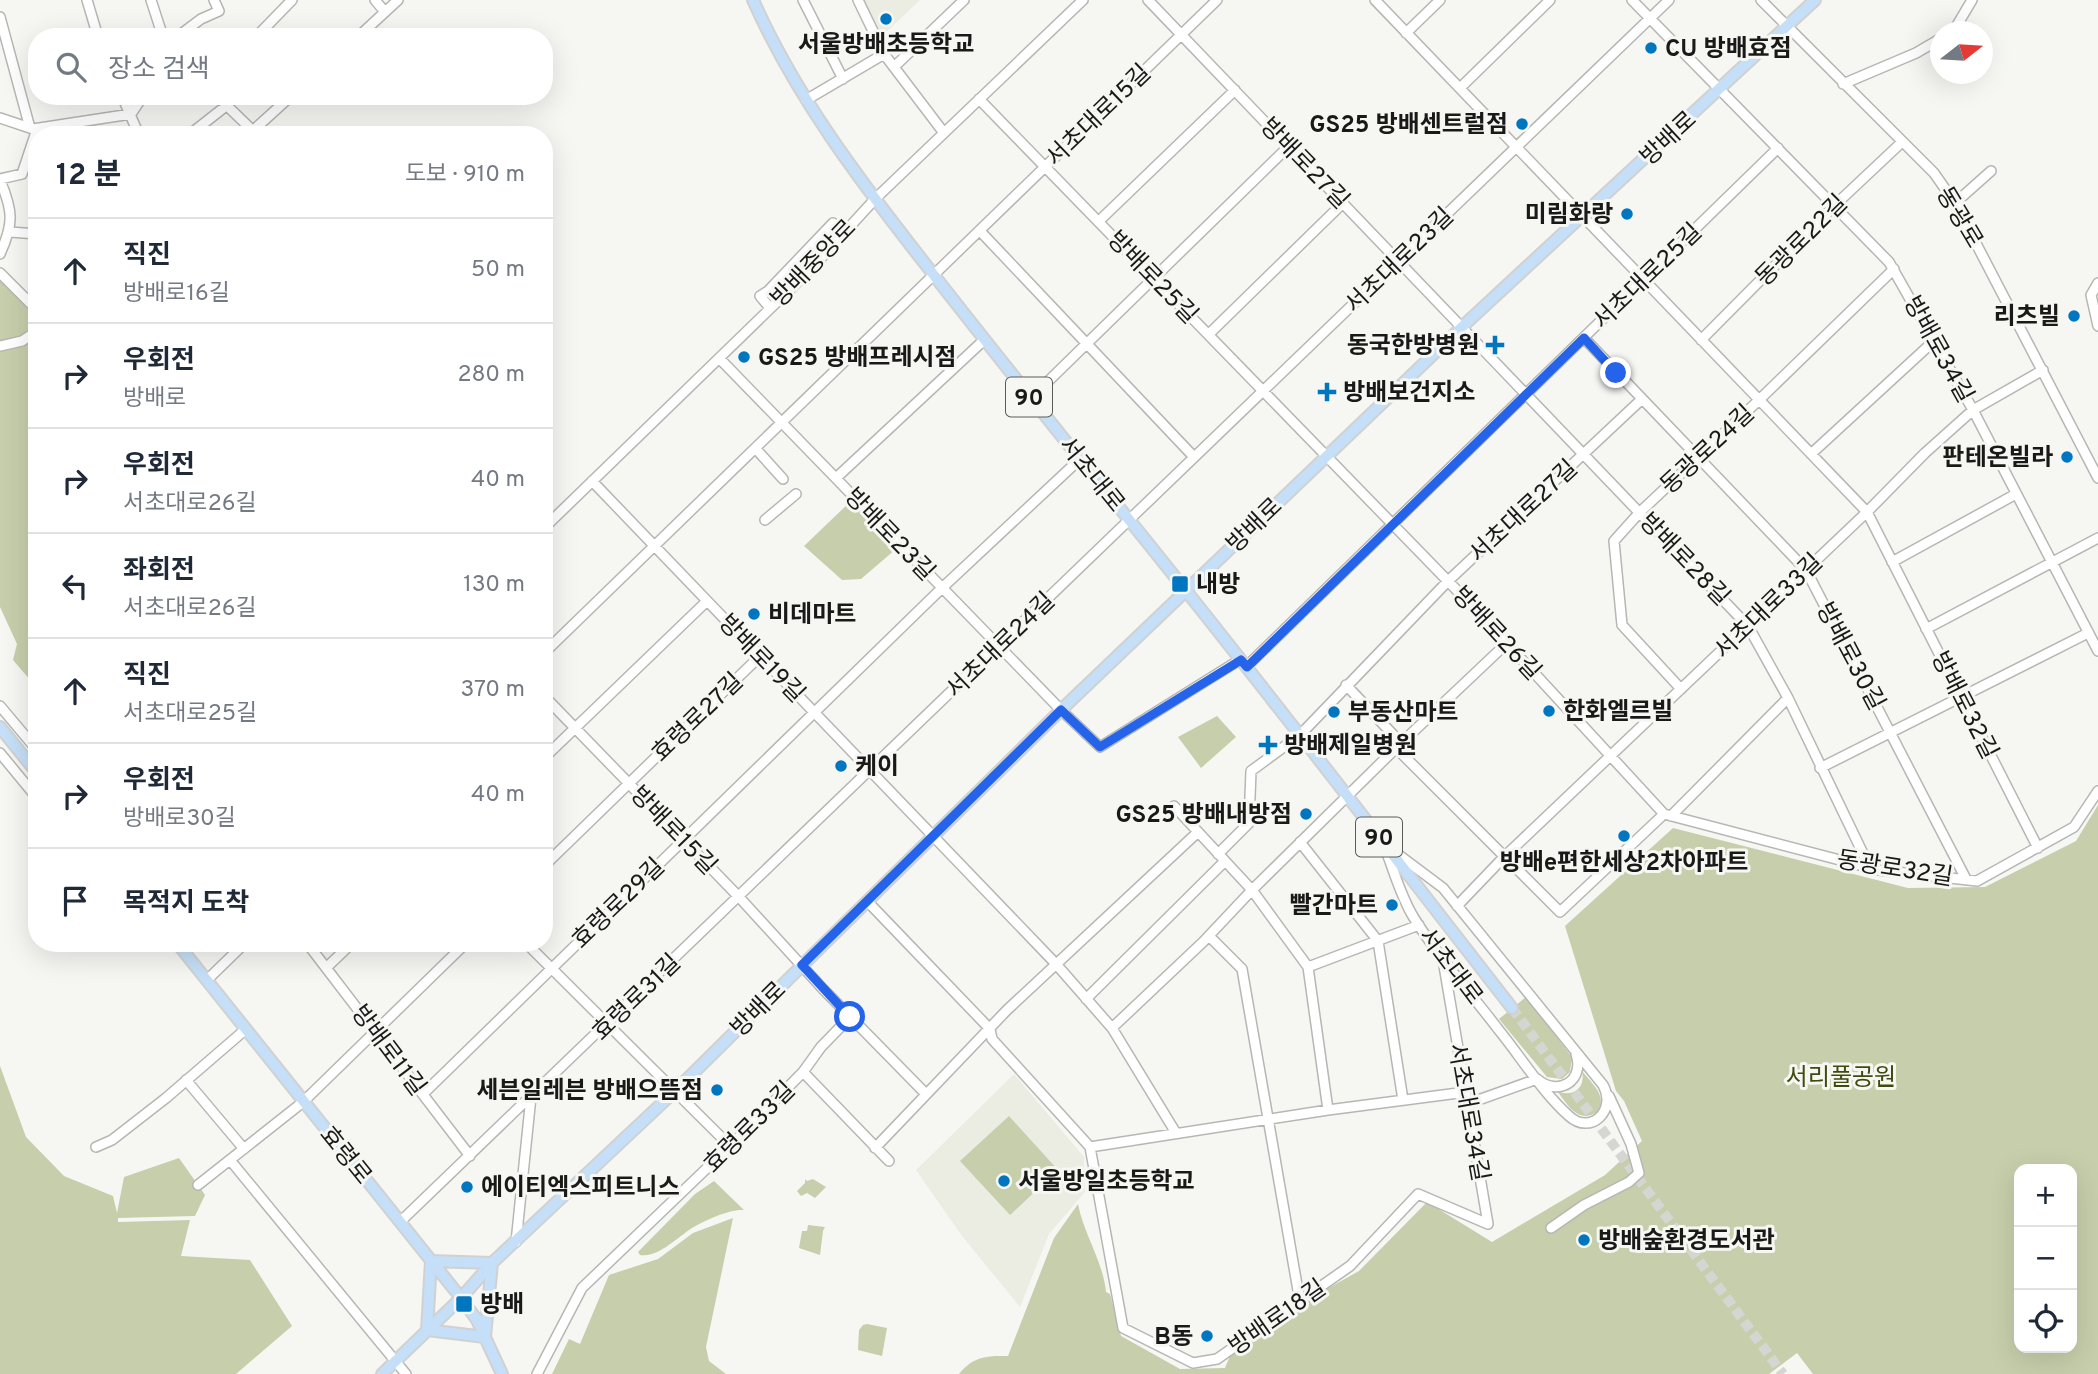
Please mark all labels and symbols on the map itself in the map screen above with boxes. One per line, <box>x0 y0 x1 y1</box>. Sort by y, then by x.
marker: 서울방배초등학교 <box>878 11 894 27</box>
north arrow <box>1930 21 1993 84</box>
place label: 서울방배초등학교 <box>798 31 974 61</box>
place label: CU 방배효점 <box>1665 35 1792 65</box>
marker: CU 방배효점 <box>1643 40 1659 56</box>
street label: 서초대로15길 <box>1041 59 1158 174</box>
street label: 방배로 <box>1635 106 1704 173</box>
place label: GS25 방배센트럴점 <box>1309 111 1508 141</box>
street label: 방배로27길 <box>1253 113 1354 216</box>
marker: GS25 방배센트럴점 <box>1514 116 1530 132</box>
street label: 동광로 <box>1928 182 1988 254</box>
street label: 동광로22길 <box>1750 189 1855 294</box>
place label: 미림화랑 <box>1525 201 1613 231</box>
street label: 서초대로23길 <box>1340 202 1461 321</box>
marker: 미림화랑 <box>1619 206 1635 222</box>
street label: 방배중앙로 <box>765 214 864 315</box>
street label: 서초대로25길 <box>1588 218 1709 337</box>
street label: 방배로25길 <box>1100 226 1203 331</box>
street label: 방배로34길 <box>1896 291 1979 409</box>
place label: 리츠빌 <box>1994 303 2060 333</box>
marker: 리츠빌 <box>2066 308 2082 324</box>
place label: 동국한방병원 <box>1347 332 1479 362</box>
marker: 동국한방병원 <box>1485 335 1505 355</box>
place label: GS25 방배프레시점 <box>758 344 957 374</box>
marker: GS25 방배프레시점 <box>736 349 752 365</box>
route end <box>1600 357 1631 388</box>
road number: 90 <box>1006 378 1052 416</box>
place label: 방배보건지소 <box>1343 379 1475 409</box>
marker: 방배보건지소 <box>1317 382 1337 402</box>
street label: 동광로24길 <box>1655 399 1762 502</box>
street label: 서초대로 <box>1051 431 1130 519</box>
place label: 판테온빌라 <box>1943 444 2053 474</box>
marker: 판테온빌라 <box>2059 449 2075 465</box>
street label: 서초대로27길 <box>1464 455 1585 570</box>
street label: 방배로23길 <box>837 483 940 588</box>
street label: 방배로 <box>1221 493 1290 560</box>
street label: 방배로28길 <box>1632 508 1735 613</box>
street label: 서초대로33길 <box>1709 548 1830 667</box>
place label: 내방 <box>1196 571 1240 601</box>
marker: 내방 <box>1170 574 1190 594</box>
street label: 방배로26길 <box>1445 581 1547 688</box>
street label: 서초대로24길 <box>941 587 1062 706</box>
street label: 방배로30길 <box>1808 598 1890 716</box>
place label: 비데마트 <box>768 601 856 631</box>
marker: 비데마트 <box>746 606 762 622</box>
street label: 방배로19길 <box>711 609 810 710</box>
street label: 방배로32길 <box>1923 647 2003 765</box>
street label: 효령로27길 <box>647 668 750 769</box>
place label: 한화엘르빌 <box>1563 698 1673 728</box>
place label: 부동산마트 <box>1348 699 1458 729</box>
marker: 한화엘르빌 <box>1541 703 1557 719</box>
marker: 부동산마트 <box>1326 704 1342 720</box>
place label: 방배제일병원 <box>1284 732 1416 762</box>
marker: 방배제일병원 <box>1258 735 1278 755</box>
place label: 케이 <box>855 753 899 783</box>
marker: 케이 <box>833 758 849 774</box>
street label: 방배로15길 <box>623 781 722 882</box>
place label: GS25 방배내방점 <box>1115 801 1292 831</box>
marker: GS25 방배내방점 <box>1298 806 1314 822</box>
road number: 90 <box>1356 818 1402 856</box>
marker: 방배e편한세상2차아파트 <box>1616 828 1632 844</box>
street label: 동광로32길 <box>1835 846 1955 894</box>
place label: 방배e편한세상2차아파트 <box>1500 849 1748 879</box>
street label: 효령로29길 <box>567 853 672 956</box>
place label: 빨간마트 <box>1290 892 1378 922</box>
marker: 빨간마트 <box>1384 897 1400 913</box>
street label: 서초대로 <box>1411 923 1488 1012</box>
street label: 효령로31길 <box>587 949 688 1048</box>
street label: 방배로 <box>725 976 793 1044</box>
street label: 방배로11길 <box>343 1000 431 1103</box>
route start <box>834 1001 865 1032</box>
street label: 서초대로34길 <box>1440 1041 1494 1184</box>
park label: 서리풀공원 <box>1786 1064 1896 1094</box>
street label: 효령로33길 <box>698 1076 802 1180</box>
place label: 세븐일레븐 방배으뜸점 <box>476 1077 703 1107</box>
marker: 세븐일레븐 방배으뜸점 <box>709 1082 725 1098</box>
street label: 효령로 <box>312 1121 377 1191</box>
place label: 서울방일초등학교 <box>1018 1168 1195 1198</box>
marker: 서울방일초등학교 <box>996 1173 1012 1189</box>
place label: 에이티엑스피트니스 <box>481 1174 680 1204</box>
marker: 에이티엑스피트니스 <box>459 1179 475 1195</box>
place label: 방배숲환경도서관 <box>1598 1227 1775 1257</box>
marker: 방배숲환경도서관 <box>1576 1232 1592 1248</box>
street label: 방배로18길 <box>1224 1274 1333 1363</box>
place label: 방배 <box>480 1291 524 1321</box>
marker: 방배 <box>454 1294 474 1314</box>
place label: B동 <box>1154 1323 1193 1353</box>
marker: B동 <box>1199 1328 1215 1344</box>

